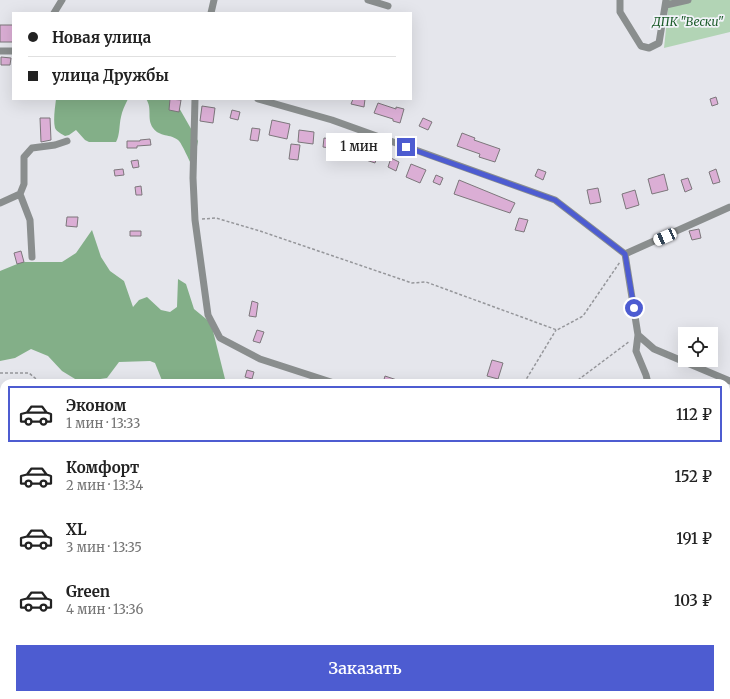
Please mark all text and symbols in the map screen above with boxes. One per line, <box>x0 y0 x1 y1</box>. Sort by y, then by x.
park label: ДПК "Вески" <box>651 14 724 29</box>
text: Новая улица <box>52 28 151 47</box>
text: улица Дружбы <box>52 66 169 85</box>
callout: 1 мин <box>326 133 392 161</box>
text: 1 мин <box>340 138 378 155</box>
route end <box>397 138 415 156</box>
car <box>652 227 678 247</box>
route start <box>625 299 643 317</box>
map controls <box>678 327 718 367</box>
button: locate <box>678 327 718 367</box>
icon: car <box>18 396 54 432</box>
text: Эконом <box>66 396 126 415</box>
text: 112 ₽ <box>676 405 712 424</box>
text: 1 мин · 13:33 <box>66 415 140 432</box>
icon: car <box>18 458 54 494</box>
text: Комфорт <box>66 458 139 477</box>
text: 152 ₽ <box>674 467 712 486</box>
text: 2 мин · 13:34 <box>66 477 143 494</box>
icon: car <box>18 520 54 556</box>
text: XL <box>66 520 87 539</box>
text: 191 ₽ <box>676 529 712 548</box>
text: 3 мин · 13:35 <box>66 539 142 556</box>
icon: car <box>18 582 54 618</box>
text: Green <box>66 582 110 601</box>
text: 103 ₽ <box>674 591 712 610</box>
text: 4 мин · 13:36 <box>66 601 143 618</box>
button: Заказать <box>16 645 714 691</box>

